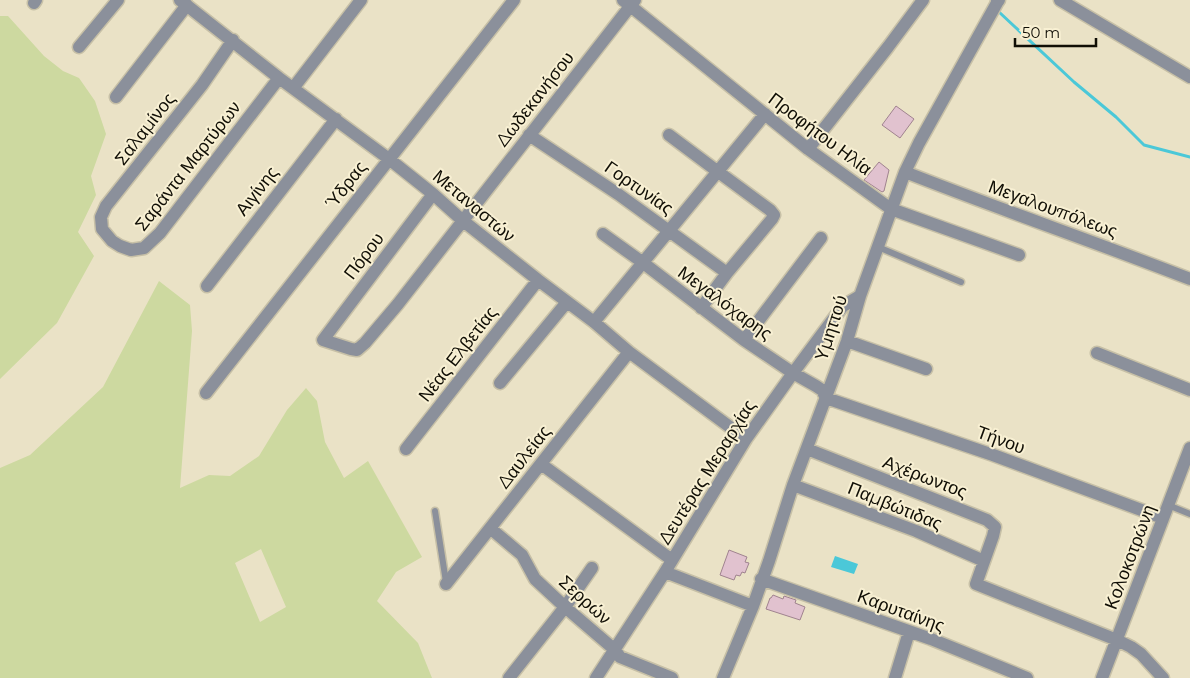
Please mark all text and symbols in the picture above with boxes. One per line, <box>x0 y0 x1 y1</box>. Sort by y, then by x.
scale bar <box>1015 15 1096 47</box>
text: 50 m <box>1022 23 1060 42</box>
street label: Δωδεκανήσου <box>491 47 579 151</box>
street label: Σαλαμίνος <box>110 88 180 169</box>
street label: Προφήτου Ηλία <box>764 88 876 180</box>
street label: Σαράντα Μαρτύρων <box>130 97 246 235</box>
street label: Ύδρας <box>320 156 372 213</box>
street label: Γορτυνίας <box>600 156 678 220</box>
street label: Αιγίνης <box>231 162 283 220</box>
street label: Μεταναστών <box>428 165 520 247</box>
street label: Μεγαλουπόλεως <box>986 175 1121 243</box>
street label: Πόρου <box>339 228 389 284</box>
street label: Μεγαλόχαρης <box>674 261 777 345</box>
street label: Υμηττού <box>810 292 852 364</box>
street label: Νέας Ελβετίας <box>414 302 502 406</box>
street label: Δευτέρας Μεραρχίας <box>654 395 761 548</box>
street label: Δαυλείας <box>493 421 556 493</box>
street label: Τήνου <box>974 421 1028 459</box>
street label: Αχέρωντος <box>880 451 971 503</box>
street label: Παμβώτιδας <box>845 477 946 535</box>
street label: Κολοκοτρώνη <box>1100 501 1160 613</box>
street label: Σερρών <box>554 571 616 629</box>
street label: Καρυταίνης <box>854 585 948 637</box>

